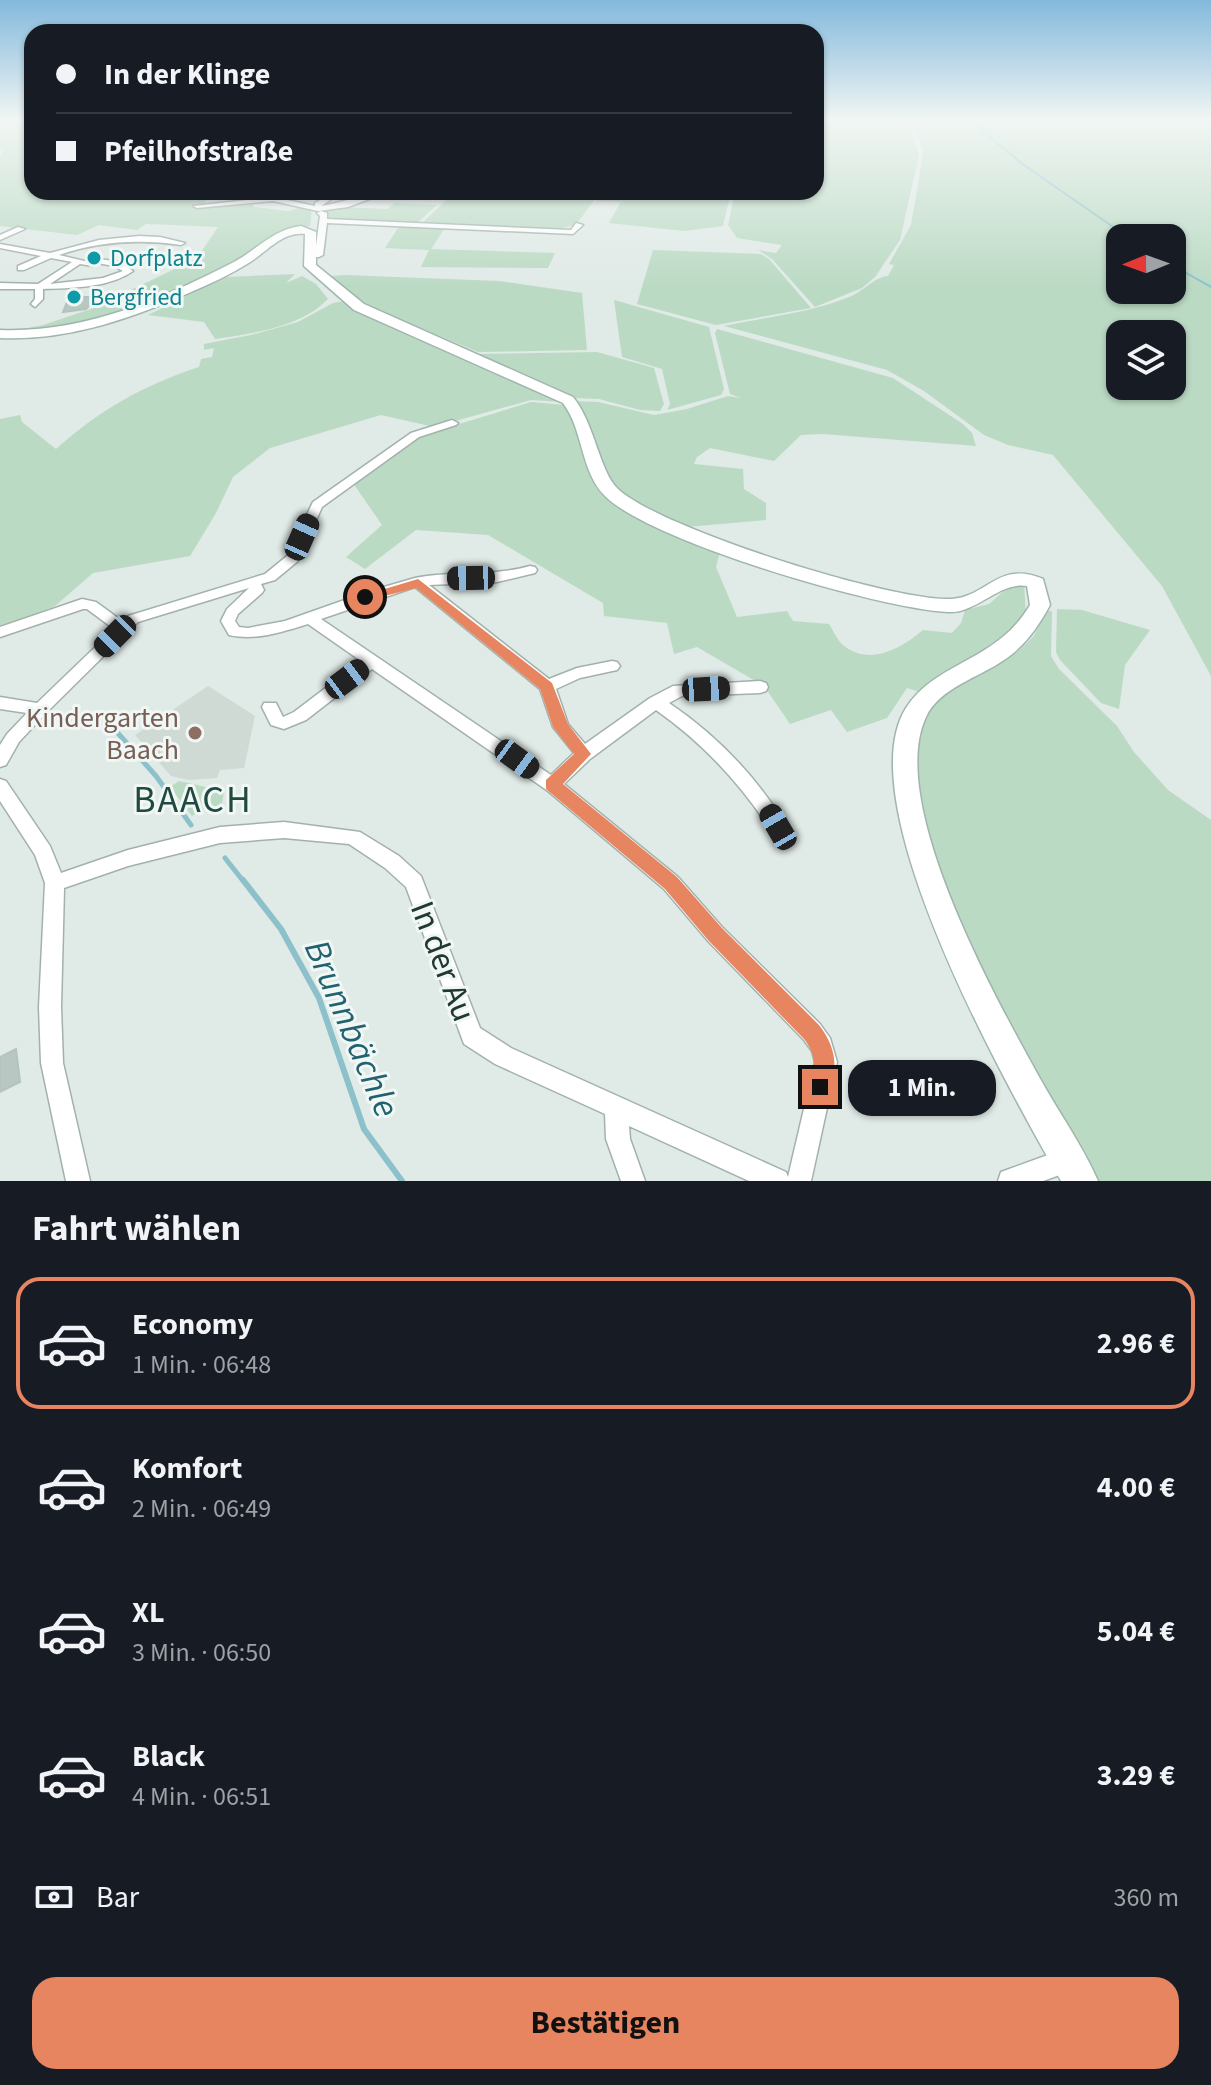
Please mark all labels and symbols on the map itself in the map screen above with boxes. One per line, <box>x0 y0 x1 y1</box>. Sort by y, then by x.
north arrow <box>1106 224 1186 304</box>
place label: Dorfplatz <box>110 241 203 276</box>
marker: Dorfplatz <box>85 249 103 267</box>
place label: Bergfried <box>90 280 183 315</box>
marker: Bergfried <box>65 288 83 306</box>
car <box>281 510 323 564</box>
car <box>447 566 495 590</box>
route start <box>347 579 383 615</box>
car <box>90 611 140 661</box>
car <box>321 655 373 703</box>
car <box>681 676 731 702</box>
place label: Kindergarten Baach <box>26 698 179 770</box>
marker: Kindergarten Baach <box>186 724 204 742</box>
car <box>491 735 543 783</box>
district label: BAACH <box>133 773 253 827</box>
car <box>756 800 800 854</box>
street label: In der Au <box>397 894 488 1029</box>
water label: Brunnbächle <box>291 932 412 1125</box>
callout: 1 Min. <box>848 1059 996 1115</box>
route end <box>802 1069 838 1105</box>

